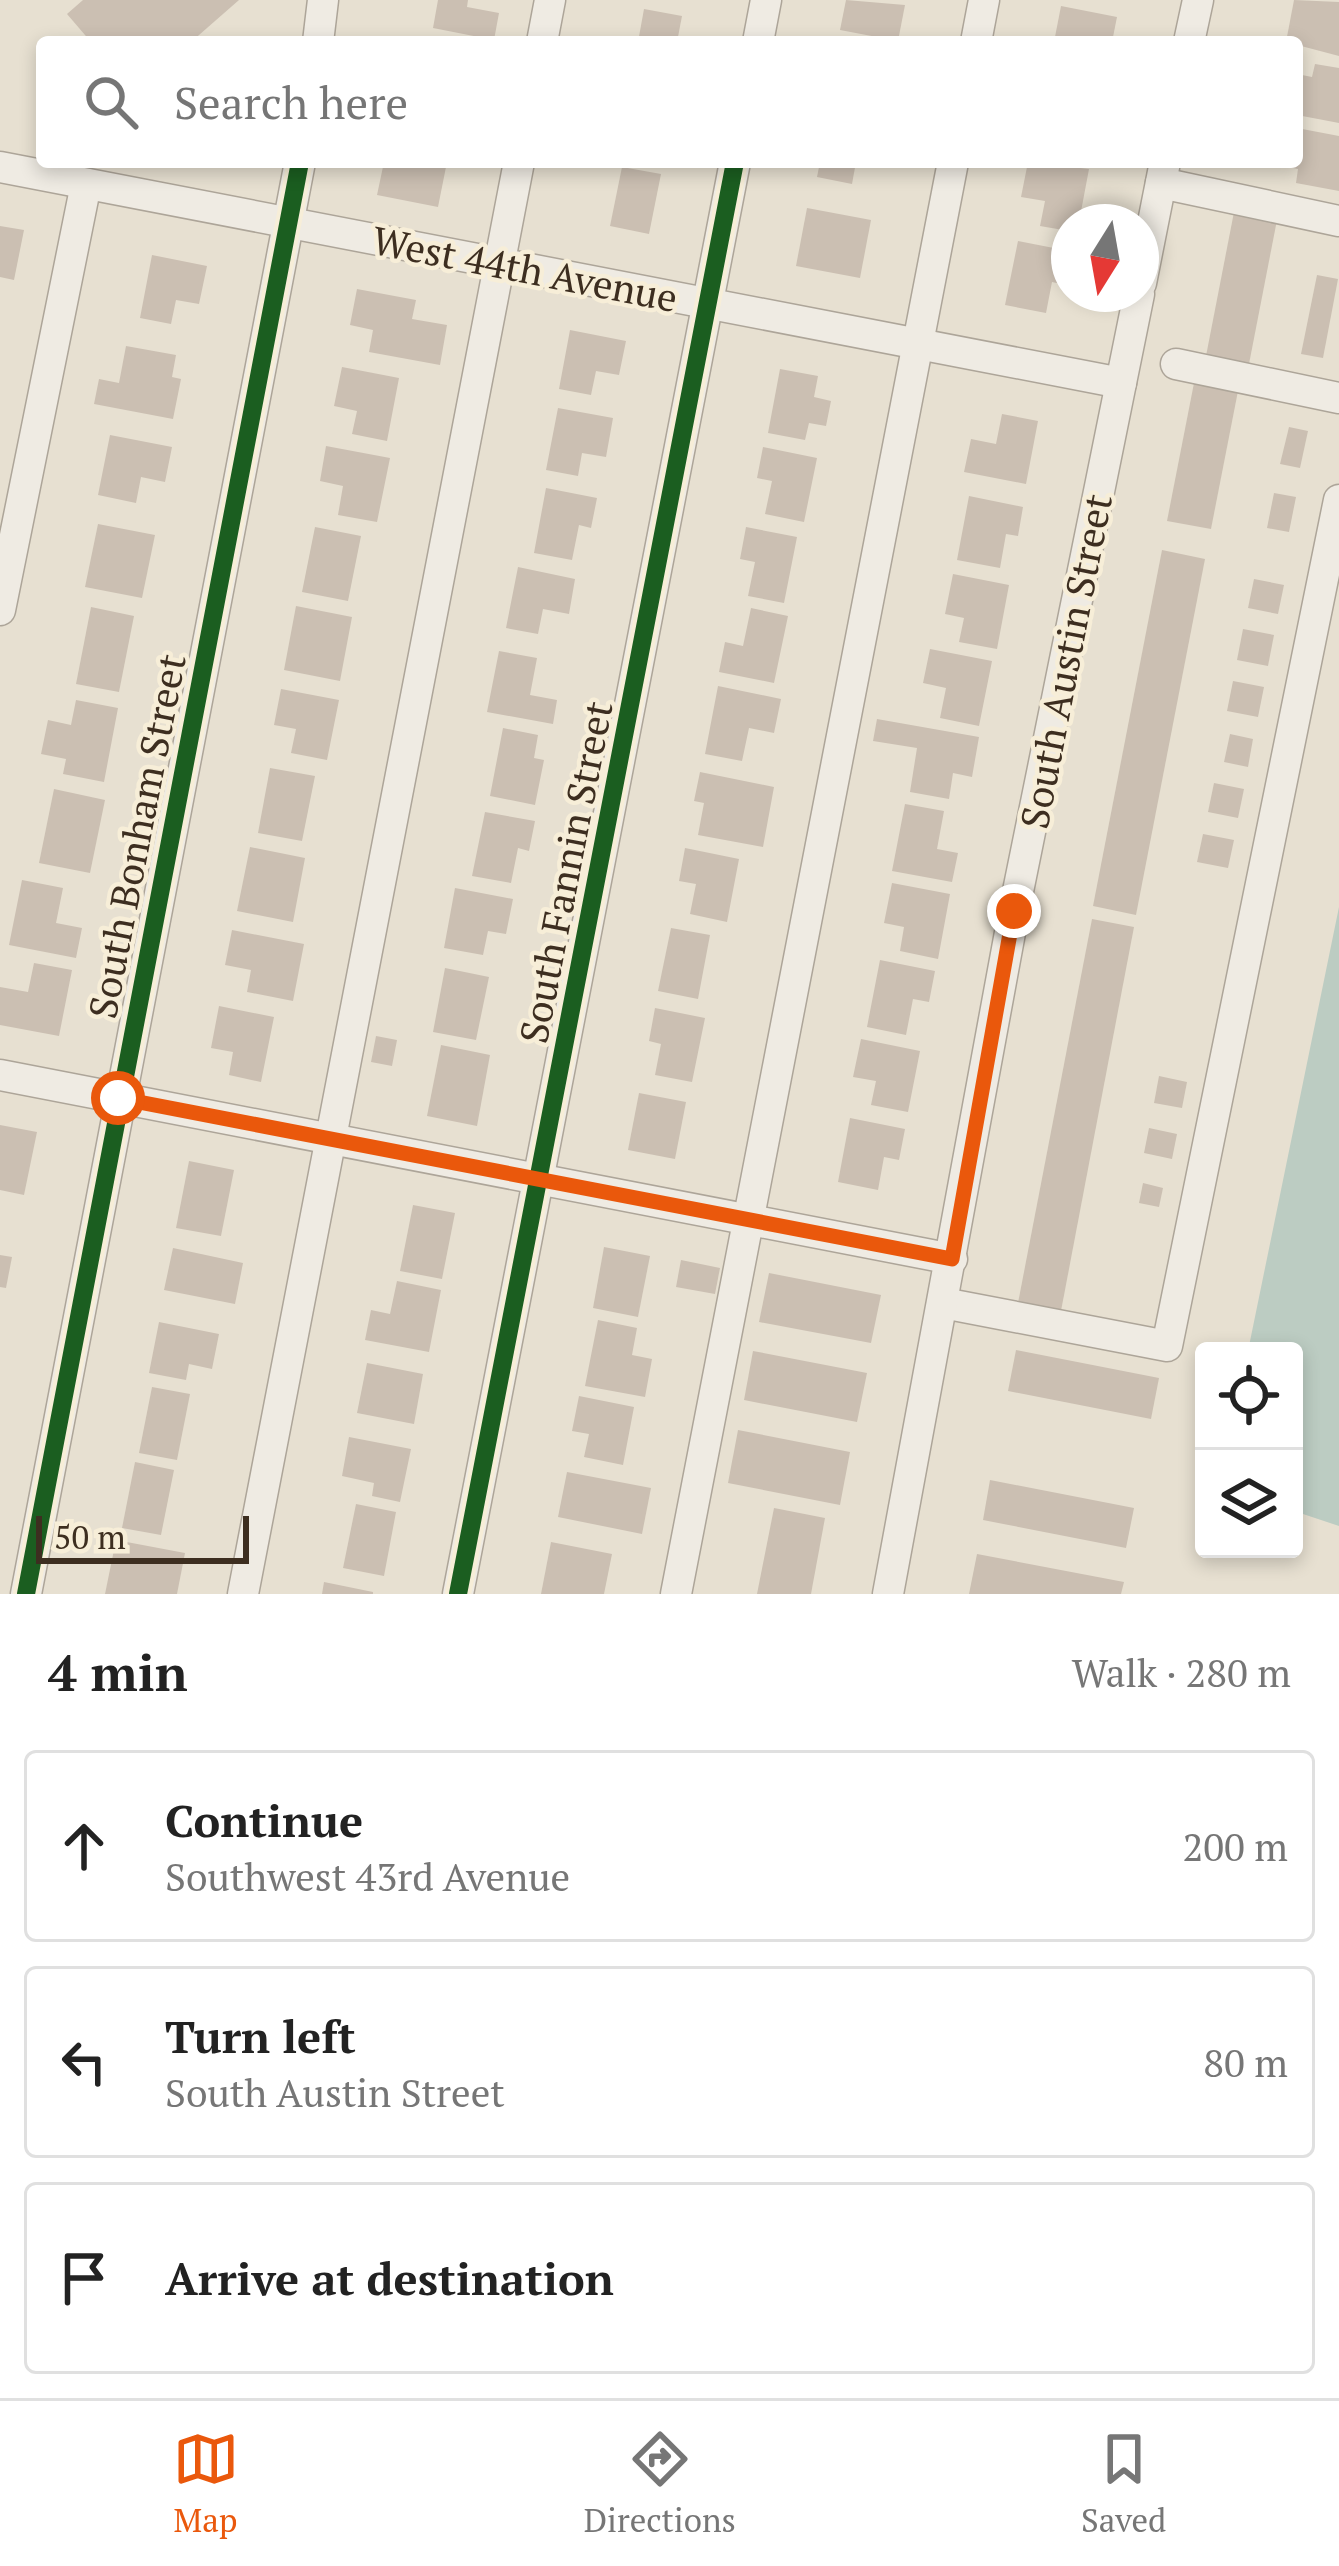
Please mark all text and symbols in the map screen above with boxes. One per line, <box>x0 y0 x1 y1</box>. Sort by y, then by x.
search box <box>36 36 1303 168</box>
icon: search <box>78 69 144 135</box>
text: Search here <box>174 72 408 132</box>
north arrow <box>1051 204 1159 312</box>
street label: West 44th Avenue <box>368 213 682 323</box>
street label: South Austin Street <box>1007 489 1123 833</box>
street label: South Bonham Street <box>75 649 197 1023</box>
street label: South Fannin Street <box>506 697 624 1047</box>
route end <box>987 884 1041 938</box>
route start <box>91 1071 145 1125</box>
map controls <box>1195 1342 1303 1558</box>
button: locate <box>1195 1342 1303 1450</box>
button: layers <box>1195 1450 1303 1558</box>
scale bar <box>36 1510 249 1563</box>
text: 50 m <box>54 1515 126 1558</box>
text: 4 min <box>48 1638 188 1706</box>
text: Walk · 280 m <box>1072 1646 1291 1698</box>
text: Continue <box>165 1790 363 1850</box>
icon: ahead <box>51 1813 117 1879</box>
text: 200 m <box>1183 1820 1288 1872</box>
text: Southwest 43rd Avenue <box>165 1850 570 1902</box>
text: Turn left <box>165 2006 356 2066</box>
icon: left <box>51 2029 117 2095</box>
text: 80 m <box>1203 2036 1288 2088</box>
text: South Austin Street <box>165 2066 505 2118</box>
icon: arrive <box>51 2245 117 2311</box>
text: Arrive at destination <box>165 2248 614 2308</box>
tab: Map <box>173 2426 239 2541</box>
tab: Directions <box>584 2426 736 2541</box>
tab: Saved <box>1081 2426 1166 2541</box>

